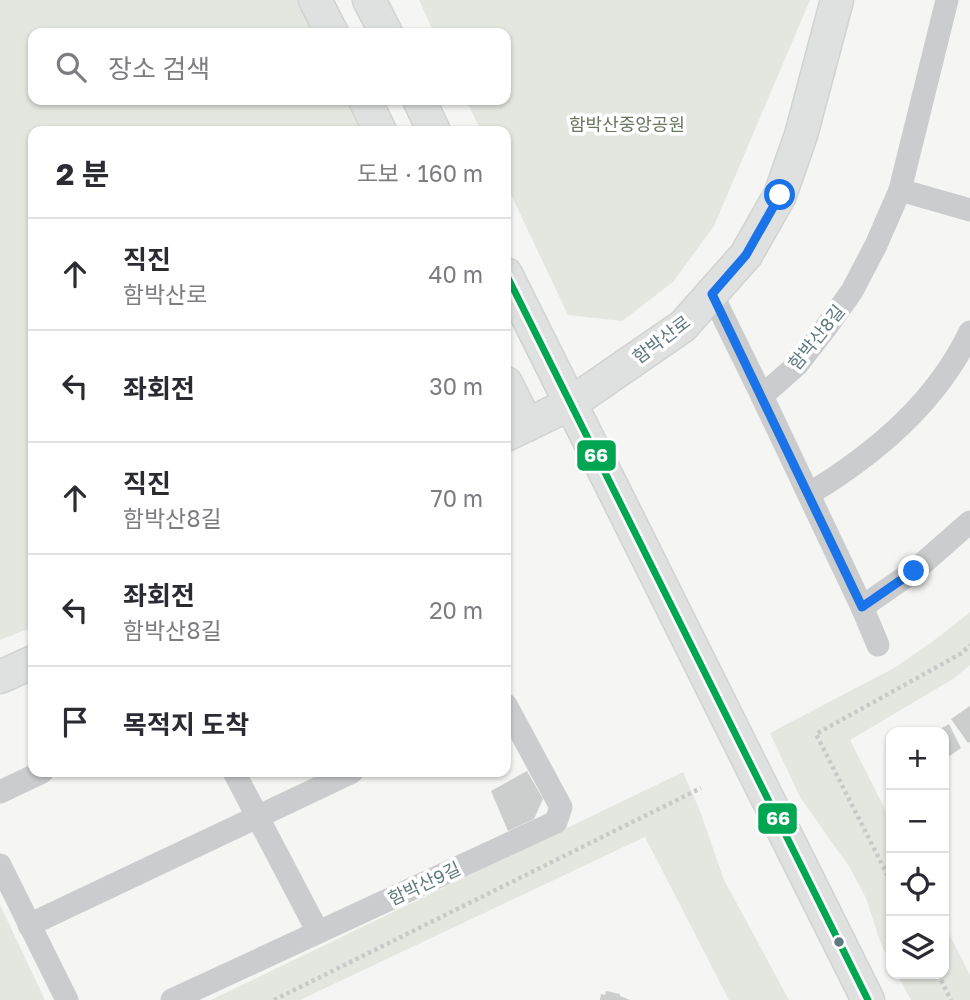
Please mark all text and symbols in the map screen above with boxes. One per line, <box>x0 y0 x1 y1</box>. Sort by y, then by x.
search box <box>28 28 511 105</box>
icon: search <box>52 48 90 86</box>
text: 장소 검색 <box>108 53 210 84</box>
park label: 함박산중앙공원 <box>569 113 685 135</box>
text: 2 분 <box>56 156 109 192</box>
text: 도보 · 160 m <box>357 159 483 187</box>
route start <box>764 179 795 210</box>
text: 직진 <box>123 244 171 275</box>
icon: ahead <box>56 255 94 293</box>
text: 40 m <box>429 260 483 288</box>
text: 함박산로 <box>123 280 208 308</box>
street label: 함박산8길 <box>783 300 849 374</box>
street label: 함박산로 <box>628 310 694 368</box>
icon: left <box>56 367 94 405</box>
text: 30 m <box>429 372 483 400</box>
text: 좌회전 <box>123 373 195 404</box>
line badge: 66 <box>576 439 617 472</box>
text: 66 <box>584 443 608 466</box>
text: 직진 <box>123 468 171 499</box>
icon: ahead <box>56 479 94 517</box>
text: 70 m <box>430 484 483 512</box>
text: 함박산8길 <box>123 504 222 532</box>
route end <box>898 555 929 586</box>
text: 좌회전 <box>123 580 195 611</box>
icon: left <box>56 591 94 629</box>
text: 20 m <box>429 596 483 624</box>
text: 함박산8길 <box>123 616 222 644</box>
icon: arrive <box>56 703 94 741</box>
text: 목적지 도착 <box>123 709 249 740</box>
map controls <box>886 727 949 979</box>
button: + <box>886 727 949 790</box>
button: − <box>886 790 949 853</box>
line badge: 66 <box>757 802 798 835</box>
text: 66 <box>766 806 790 829</box>
button: locate <box>886 853 949 916</box>
street label: 함박산9길 <box>384 857 464 909</box>
button: layers <box>886 916 949 979</box>
unlabelled marker <box>832 935 846 949</box>

